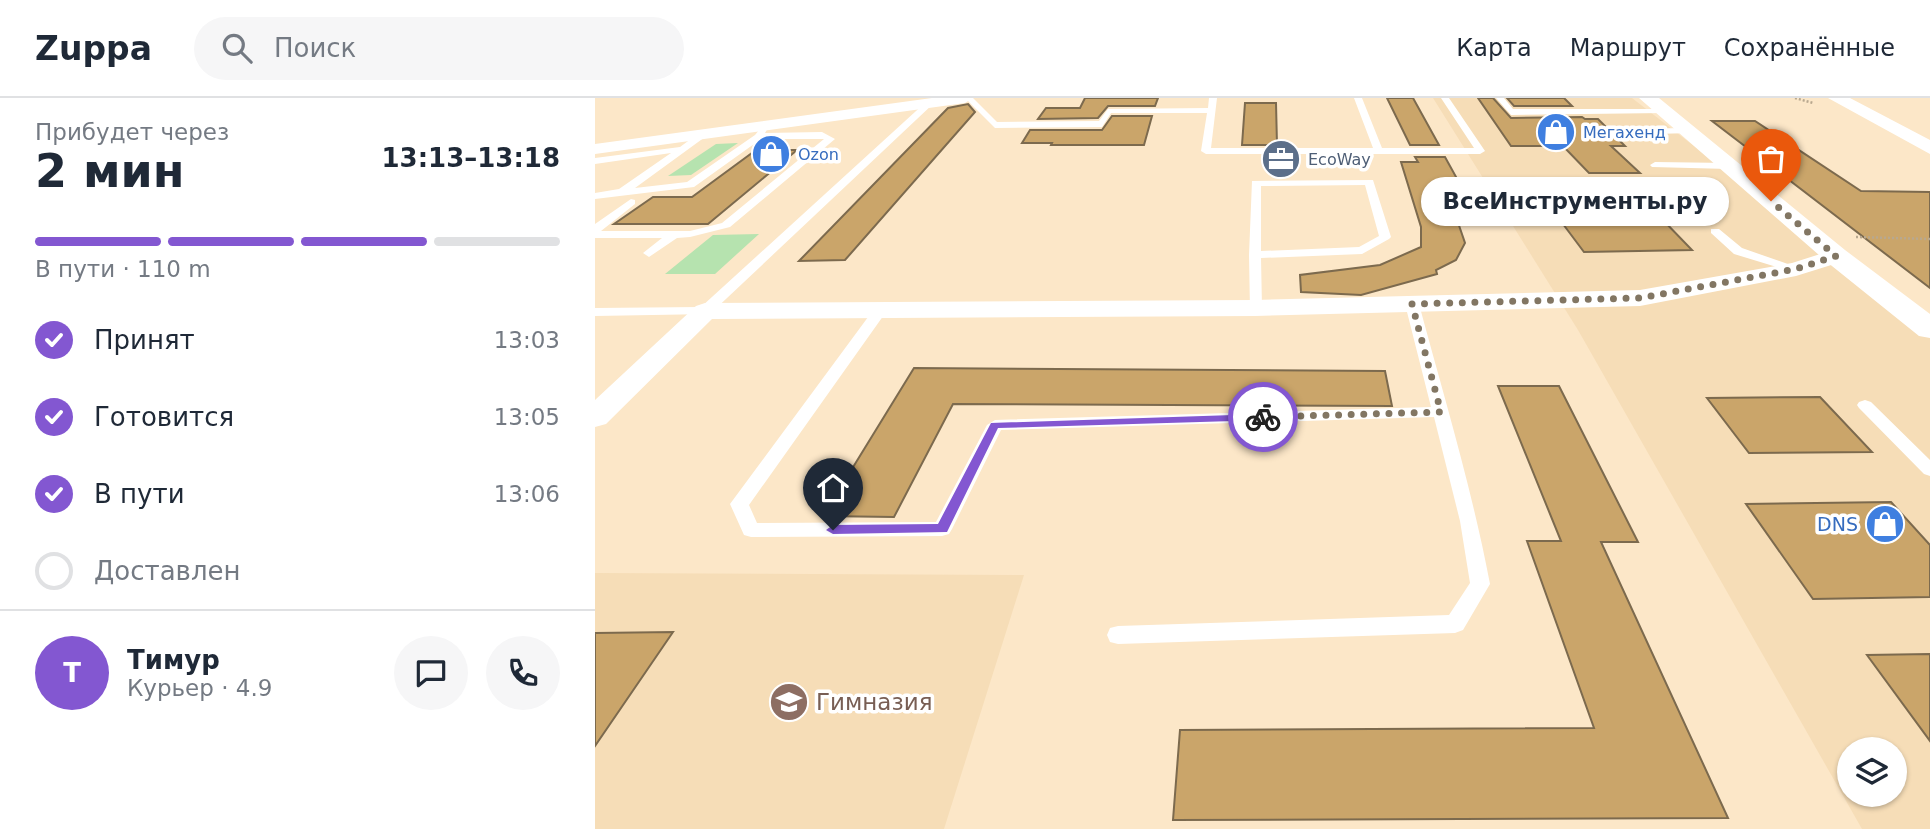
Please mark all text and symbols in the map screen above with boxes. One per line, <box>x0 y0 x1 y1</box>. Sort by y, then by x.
search box <box>194 17 684 80</box>
text: Zuppa <box>35 29 152 68</box>
icon: search <box>218 29 256 67</box>
text: Поиск <box>274 33 356 63</box>
text: Карта <box>1456 34 1532 62</box>
text: Маршрут <box>1570 34 1686 62</box>
text: Сохранённые <box>1724 34 1895 62</box>
shop icon: Мегахенд <box>1535 111 1577 153</box>
text: Прибудет через <box>35 119 229 145</box>
place label: Мегахенд <box>1583 123 1666 142</box>
pin <box>1741 129 1801 201</box>
shop icon: Ozon <box>750 133 792 175</box>
office icon: EcoWay <box>1260 138 1302 180</box>
icon: bag <box>1752 140 1790 178</box>
text: 13:13–13:18 <box>381 143 560 173</box>
text: 2 мин <box>35 144 185 198</box>
place label: Ozon <box>798 145 839 164</box>
place label: EcoWay <box>1308 150 1371 169</box>
callout: ВсеИнструменты.ру <box>1421 176 1729 226</box>
text: ВсеИнструменты.ру <box>1443 188 1707 214</box>
text: В пути · 110 m <box>35 256 211 282</box>
icon: check <box>35 321 73 359</box>
text: Принят <box>94 325 195 355</box>
text: 13:03 <box>494 327 560 353</box>
courier <box>1228 382 1298 452</box>
icon: check <box>35 398 73 436</box>
icon: bike <box>1244 398 1282 436</box>
text: Готовится <box>94 402 234 432</box>
text: 13:05 <box>494 404 560 430</box>
pin <box>803 458 863 530</box>
icon: home <box>814 469 852 507</box>
icon: check <box>35 475 73 513</box>
text: В пути <box>94 479 185 509</box>
text: 13:06 <box>494 481 560 507</box>
shop icon: DNS <box>1864 503 1906 545</box>
place label: DNS <box>1817 513 1858 535</box>
text: Доставлен <box>94 556 241 586</box>
button: chat <box>394 636 468 710</box>
button: phone <box>486 636 560 710</box>
text: Тимур <box>127 645 220 675</box>
text: Т <box>63 658 81 688</box>
text: Курьер · 4.9 <box>127 675 272 701</box>
school or university icon: Гимназия <box>768 681 810 723</box>
place label: Гимназия <box>816 689 932 715</box>
map controls <box>1837 737 1907 807</box>
button: layers <box>1837 737 1907 807</box>

